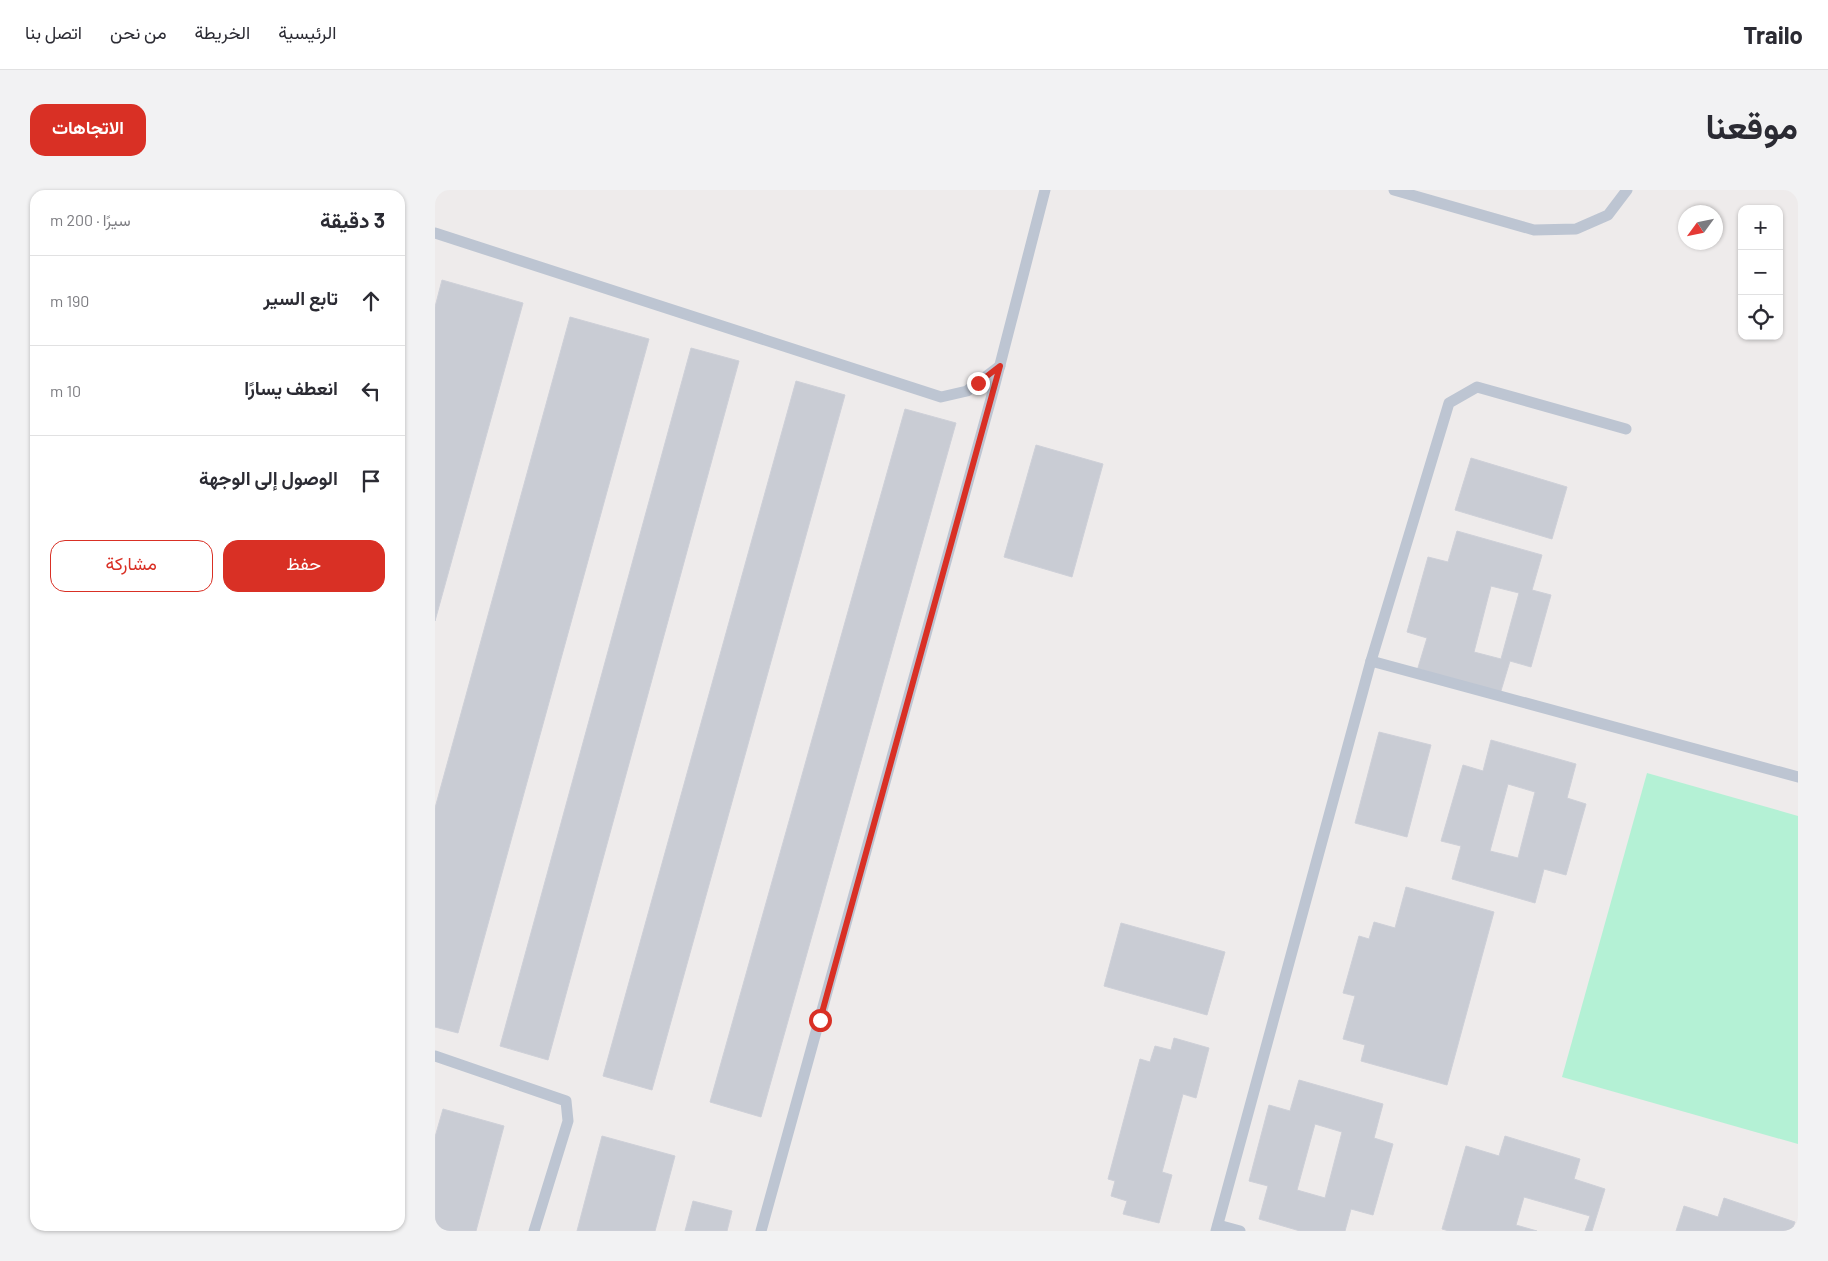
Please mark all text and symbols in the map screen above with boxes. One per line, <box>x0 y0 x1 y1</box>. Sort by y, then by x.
text: Trailo <box>1743 20 1803 49</box>
text: اتصل بنا <box>25 21 82 43</box>
text: من نحن <box>110 21 167 43</box>
text: الخريطة <box>195 21 250 43</box>
text: الرئيسية <box>278 21 336 43</box>
button: الاتجاهات <box>30 104 146 156</box>
text: موقعنا <box>1705 104 1798 146</box>
north arrow <box>1678 205 1723 250</box>
map controls <box>1738 205 1783 340</box>
button: + <box>1738 205 1783 250</box>
text: 3 دقيقة <box>320 207 385 232</box>
text: سيرًا · 200 m <box>50 210 131 229</box>
button: − <box>1738 250 1783 295</box>
text: تابع السير <box>263 286 338 309</box>
icon: ahead <box>357 287 385 315</box>
text: 190 m <box>50 291 89 310</box>
button: locate <box>1738 295 1783 340</box>
route end <box>967 372 990 395</box>
text: انعطف يسارًا <box>244 376 338 399</box>
icon: left <box>357 377 385 405</box>
text: 10 m <box>50 381 81 400</box>
text: الوصول إلى الوجهة <box>199 466 338 489</box>
icon: arrive <box>357 467 385 495</box>
button: مشاركة <box>50 540 213 592</box>
button: حفظ <box>223 540 385 592</box>
route start <box>809 1009 832 1032</box>

